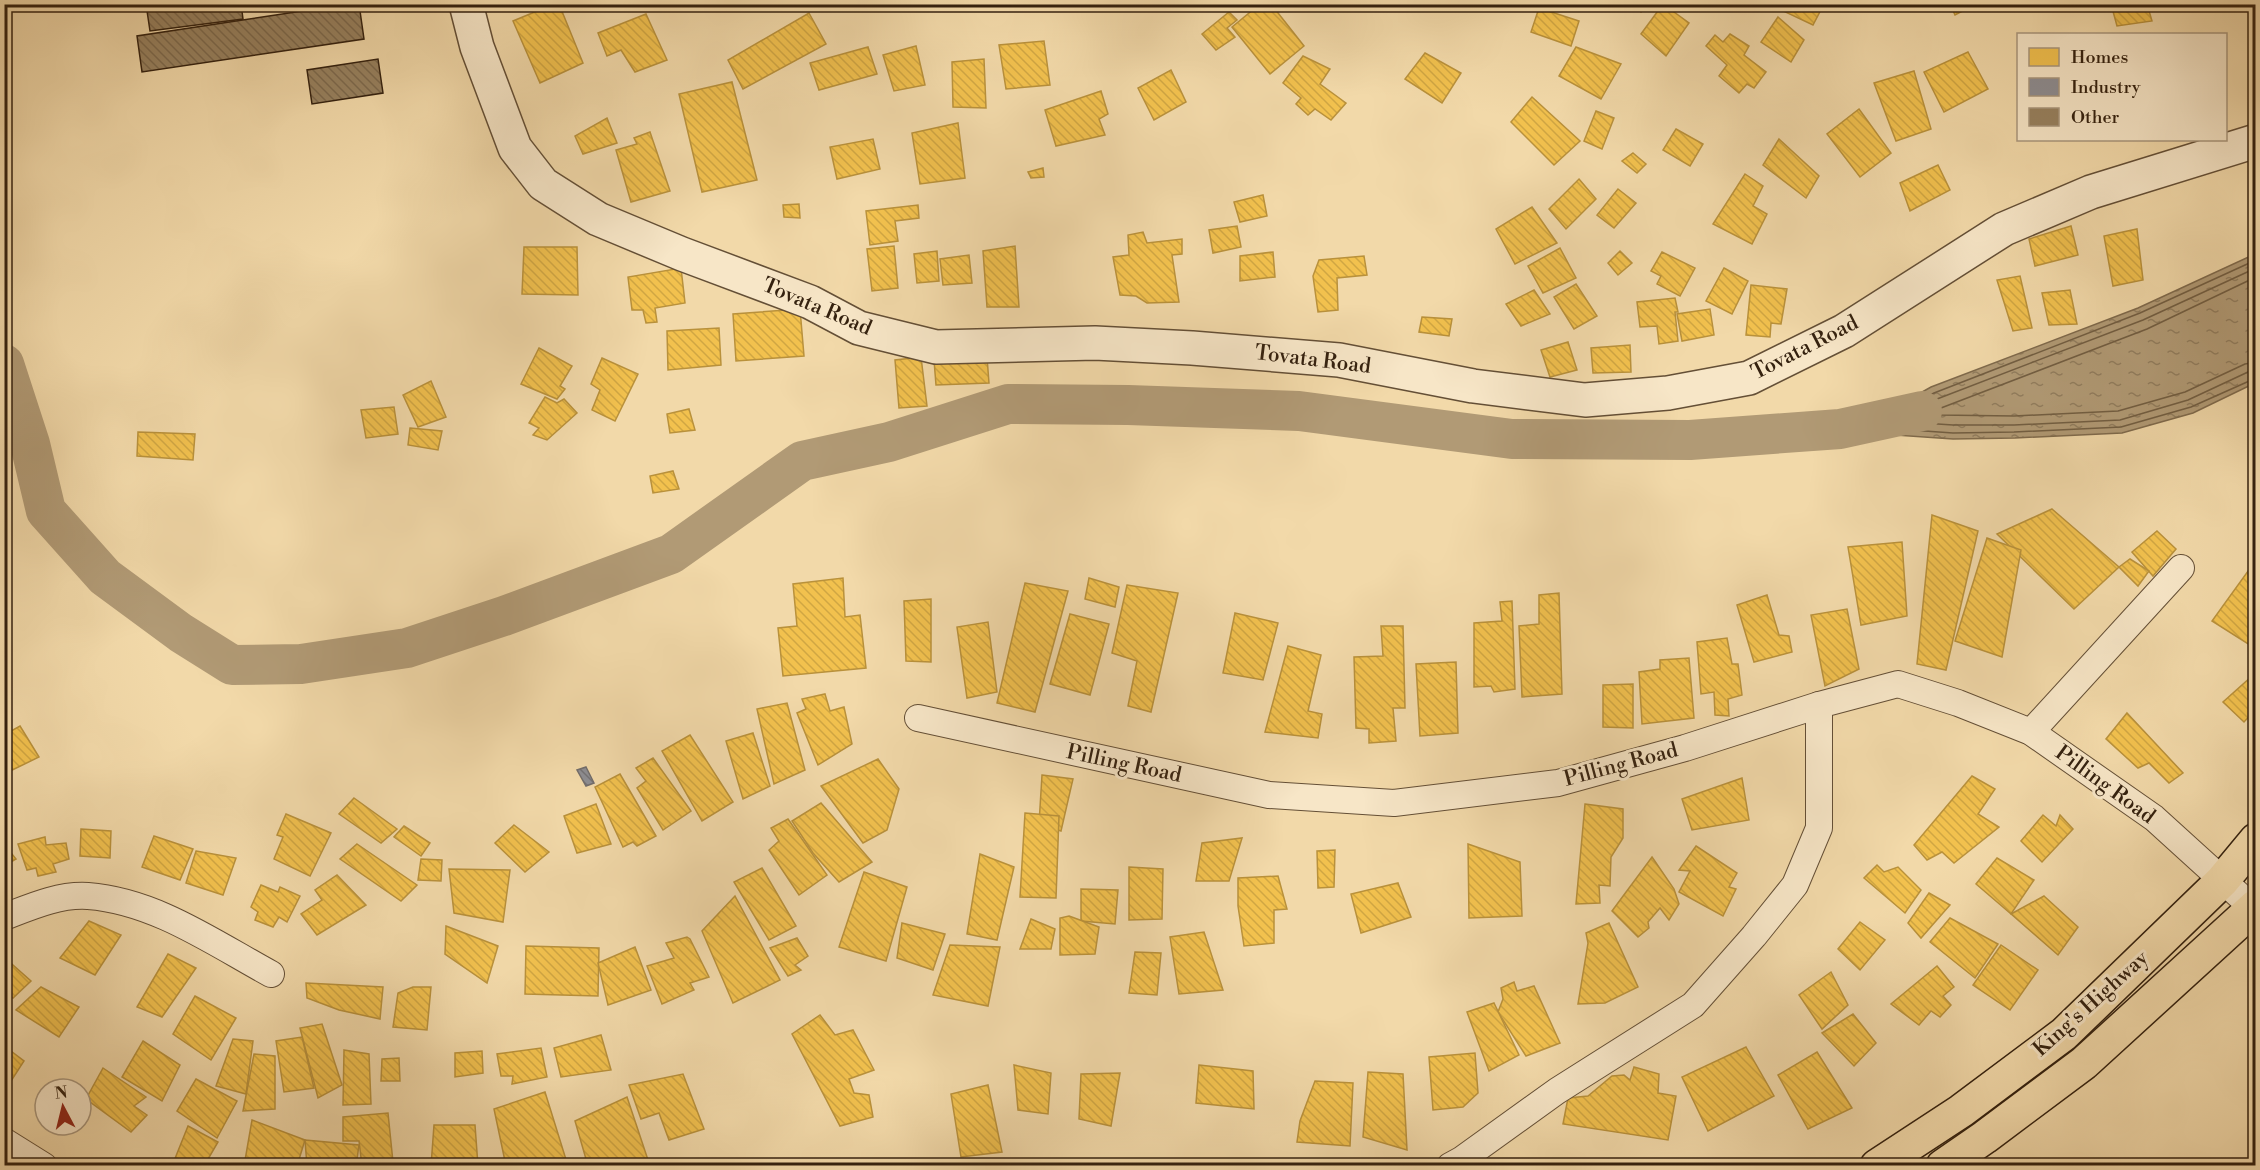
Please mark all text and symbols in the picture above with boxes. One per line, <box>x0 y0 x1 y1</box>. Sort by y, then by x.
legend <box>2017 33 2227 141</box>
text: Homes <box>2071 46 2128 69</box>
text: Industry <box>2071 76 2141 99</box>
text: Other <box>2071 106 2119 129</box>
street label: Tovata Road <box>758 272 876 342</box>
street label: Tovata Road <box>1747 310 1863 386</box>
street label: Tovata Road <box>1254 340 1373 380</box>
street label: Pilling Road <box>1561 737 1681 793</box>
street label: Pilling Road <box>1064 739 1184 789</box>
street label: Pilling Road <box>2050 740 2160 830</box>
street label: King's Highway <box>2028 945 2155 1063</box>
north arrow <box>33 1077 93 1137</box>
text: N <box>54 1082 69 1104</box>

